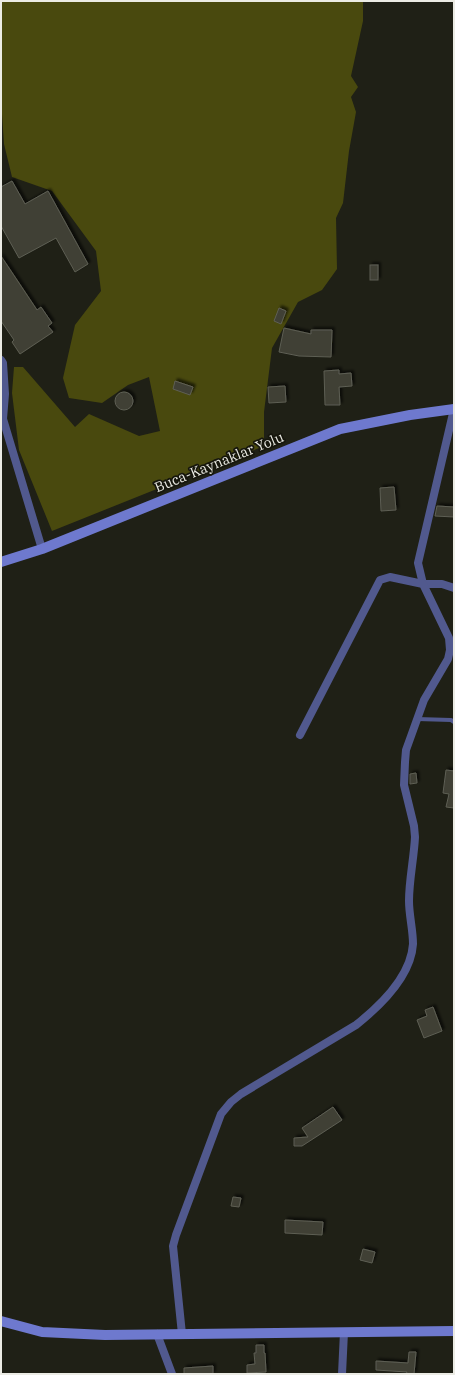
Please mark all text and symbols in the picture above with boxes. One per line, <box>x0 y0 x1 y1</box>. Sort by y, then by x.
street label: Buca-Kaynaklar Yolu <box>152 428 286 496</box>

